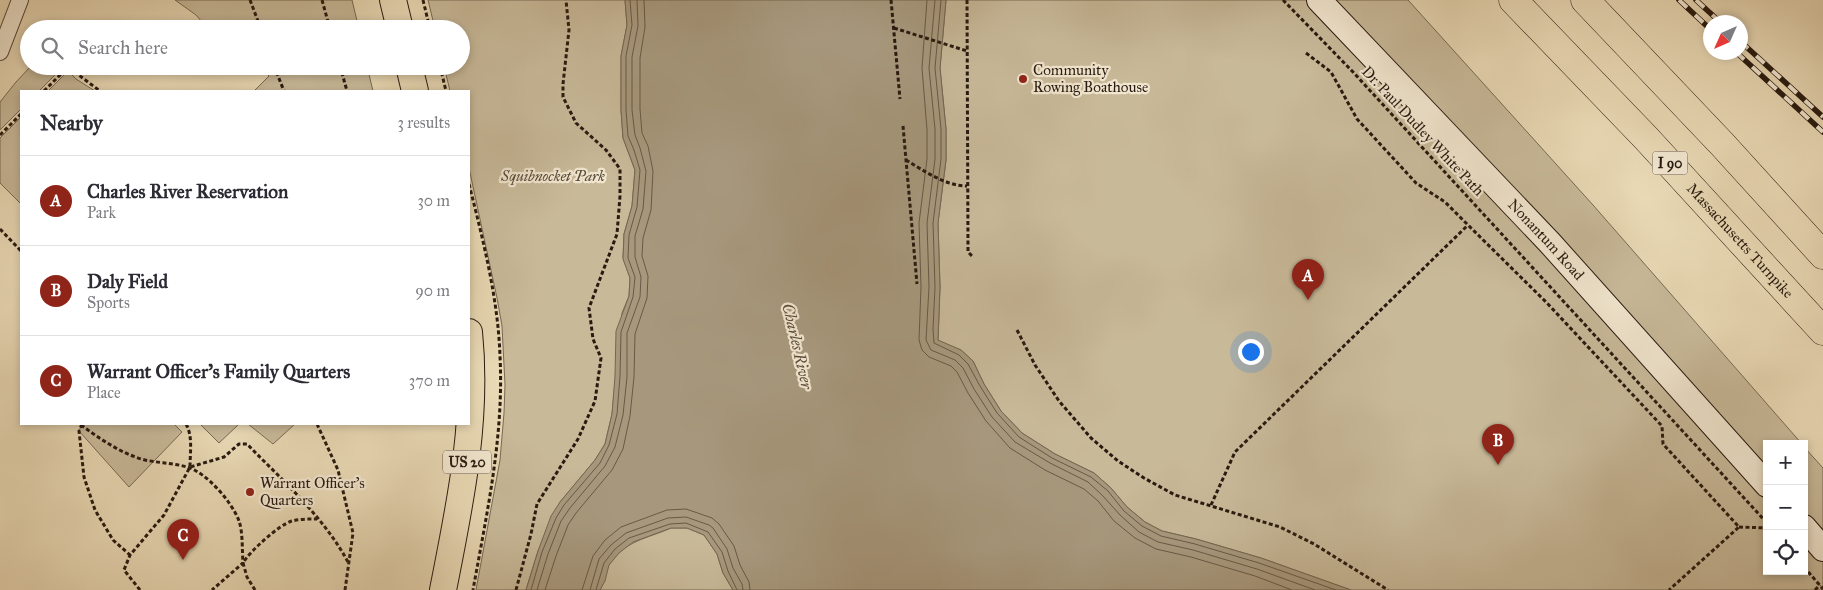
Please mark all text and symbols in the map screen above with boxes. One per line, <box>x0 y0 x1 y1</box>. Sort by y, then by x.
north arrow <box>1703 15 1748 60</box>
search box <box>20 20 470 75</box>
icon: search <box>38 34 66 62</box>
text: Search here <box>78 36 168 59</box>
place label: Community Rowing Boathouse <box>1033 61 1148 96</box>
street label: Dr. Paul Dudley White Path <box>1358 62 1488 200</box>
marker: Community Rowing Boathouse <box>1017 73 1029 85</box>
text: Nearby <box>40 110 103 136</box>
text: 3 results <box>397 113 450 132</box>
road number: I 90 <box>1652 152 1688 174</box>
park label: Squibnocket Park <box>500 167 605 185</box>
text: Charles River Reservation <box>87 180 288 203</box>
street label: Massachusetts Turnpike <box>1683 180 1797 302</box>
text: A <box>51 191 61 210</box>
text: 30 m <box>417 191 450 210</box>
street label: Nonantum Road <box>1504 195 1588 284</box>
text: Park <box>87 203 116 222</box>
pin: A <box>1292 259 1324 300</box>
text: Daly Field <box>87 270 168 293</box>
text: B <box>51 281 61 300</box>
text: 90 m <box>415 281 450 300</box>
text: Sports <box>87 293 130 312</box>
water label: Charles River <box>778 301 817 392</box>
your location <box>1238 339 1264 365</box>
text: Warrant Officer's Family Quarters <box>87 360 350 383</box>
text: C <box>51 371 61 390</box>
text: 370 m <box>409 371 450 390</box>
text: Place <box>87 383 121 402</box>
pin: B <box>1482 424 1514 465</box>
map controls <box>1763 440 1808 575</box>
button: + <box>1763 440 1808 485</box>
road number: US 20 <box>443 451 491 474</box>
place label: Warrant Officer's Quarters <box>260 474 365 509</box>
button: − <box>1763 485 1808 530</box>
marker: Warrant Officer's Quarters <box>244 486 256 498</box>
pin: C <box>167 519 199 560</box>
button: locate <box>1763 530 1808 575</box>

